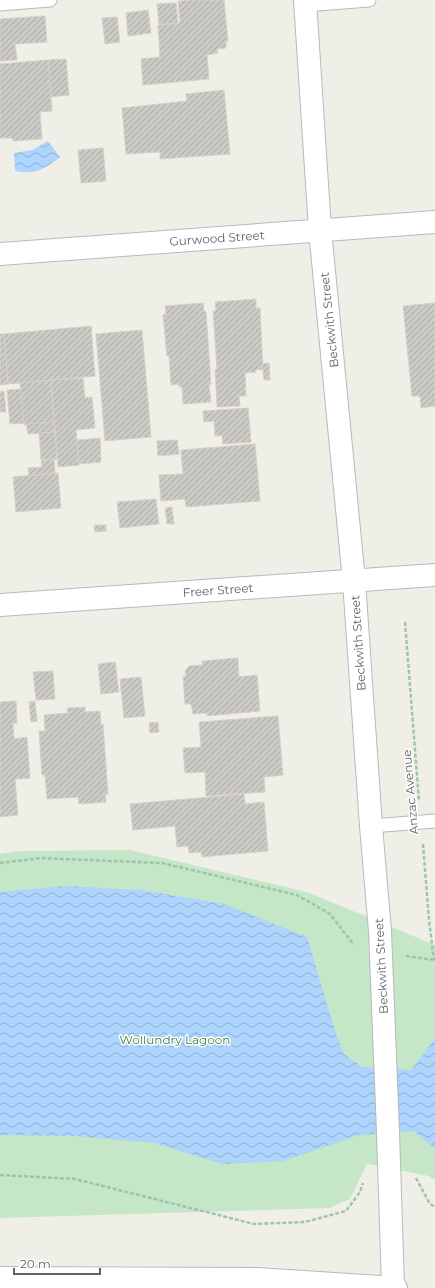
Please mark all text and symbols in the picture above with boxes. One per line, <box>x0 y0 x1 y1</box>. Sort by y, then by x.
street label: Gurwood Street <box>169 227 265 249</box>
street label: Beckwith Street <box>317 271 341 368</box>
street label: Freer Street <box>182 580 254 600</box>
street label: Beckwith Street <box>347 595 369 691</box>
street label: Anzac Avenue <box>399 749 421 835</box>
street label: Beckwith Street <box>371 918 391 1014</box>
park label: Wollundry Lagoon <box>120 1032 230 1047</box>
scale bar <box>14 1250 100 1276</box>
text: 20 m <box>20 1256 51 1271</box>

